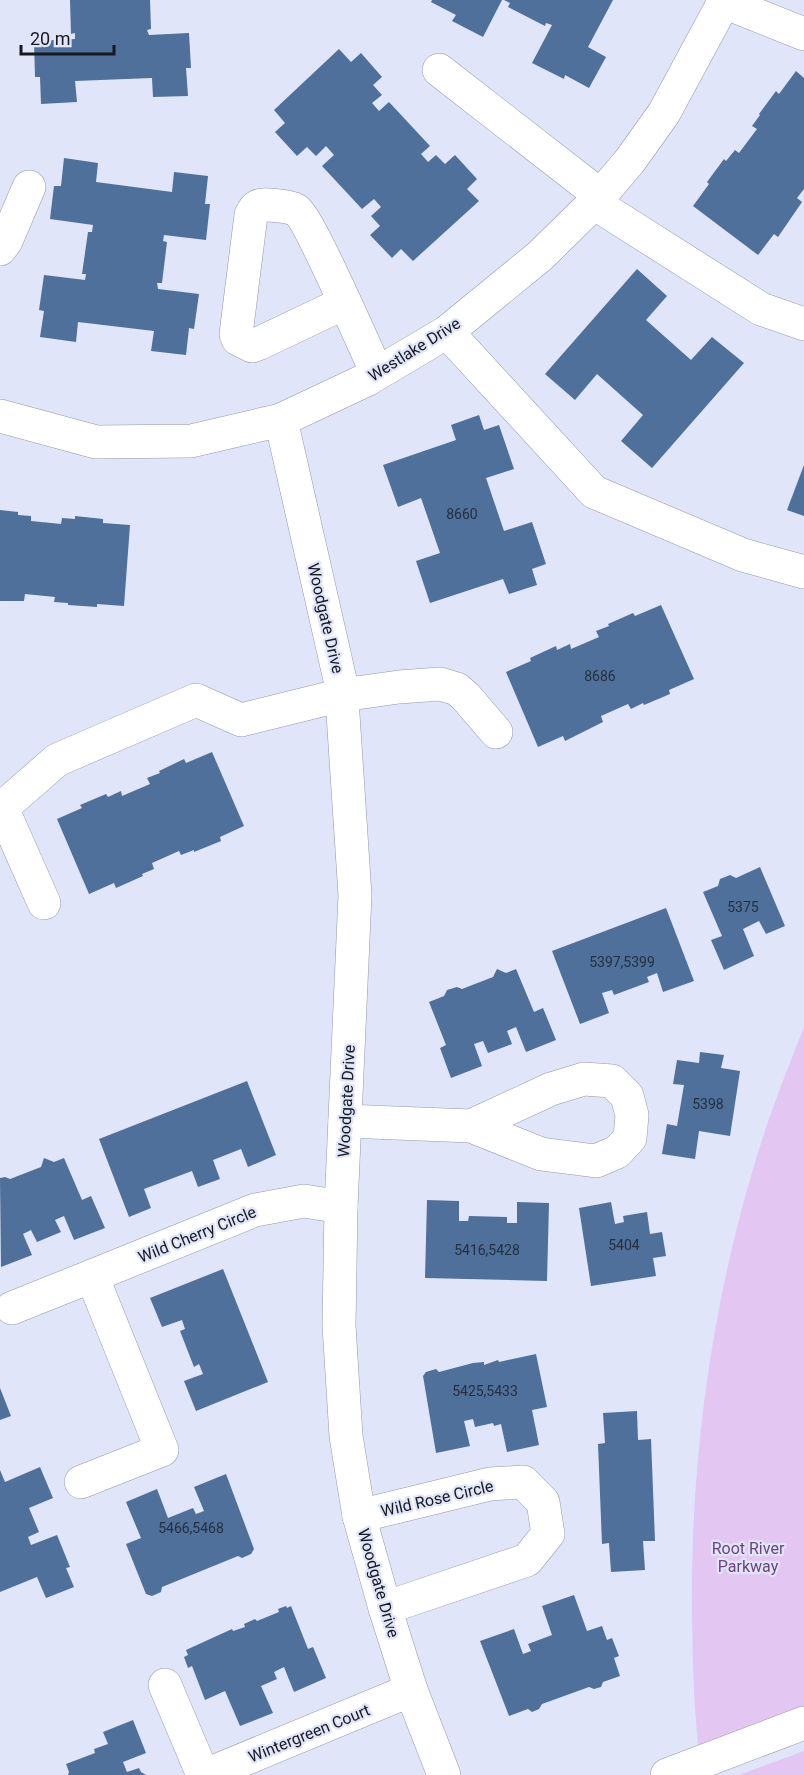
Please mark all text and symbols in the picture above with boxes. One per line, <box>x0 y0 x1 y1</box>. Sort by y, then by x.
scale bar <box>21 18 114 56</box>
text: 20 m <box>30 28 70 49</box>
street label: Westlake Drive <box>365 314 464 385</box>
house number: 8660 <box>446 506 478 522</box>
street label: Woodgate Drive <box>304 561 347 675</box>
house number: 8686 <box>584 668 616 684</box>
house number: 5375 <box>727 899 759 915</box>
house number: 5397,5399 <box>589 954 655 970</box>
street label: Woodgate Drive <box>334 1044 359 1158</box>
house number: 5398 <box>692 1096 724 1112</box>
street label: Wild Cherry Circle <box>135 1202 259 1267</box>
house number: 5404 <box>608 1237 640 1253</box>
house number: 5416,5428 <box>454 1242 520 1258</box>
house number: 5425,5433 <box>452 1383 518 1399</box>
street label: Wild Rose Circle <box>379 1476 495 1521</box>
house number: 5466,5468 <box>158 1520 224 1536</box>
street label: Woodgate Drive <box>354 1526 403 1640</box>
park label: Root River Parkway <box>712 1539 785 1576</box>
street label: Wintergreen Court <box>246 1700 373 1767</box>

